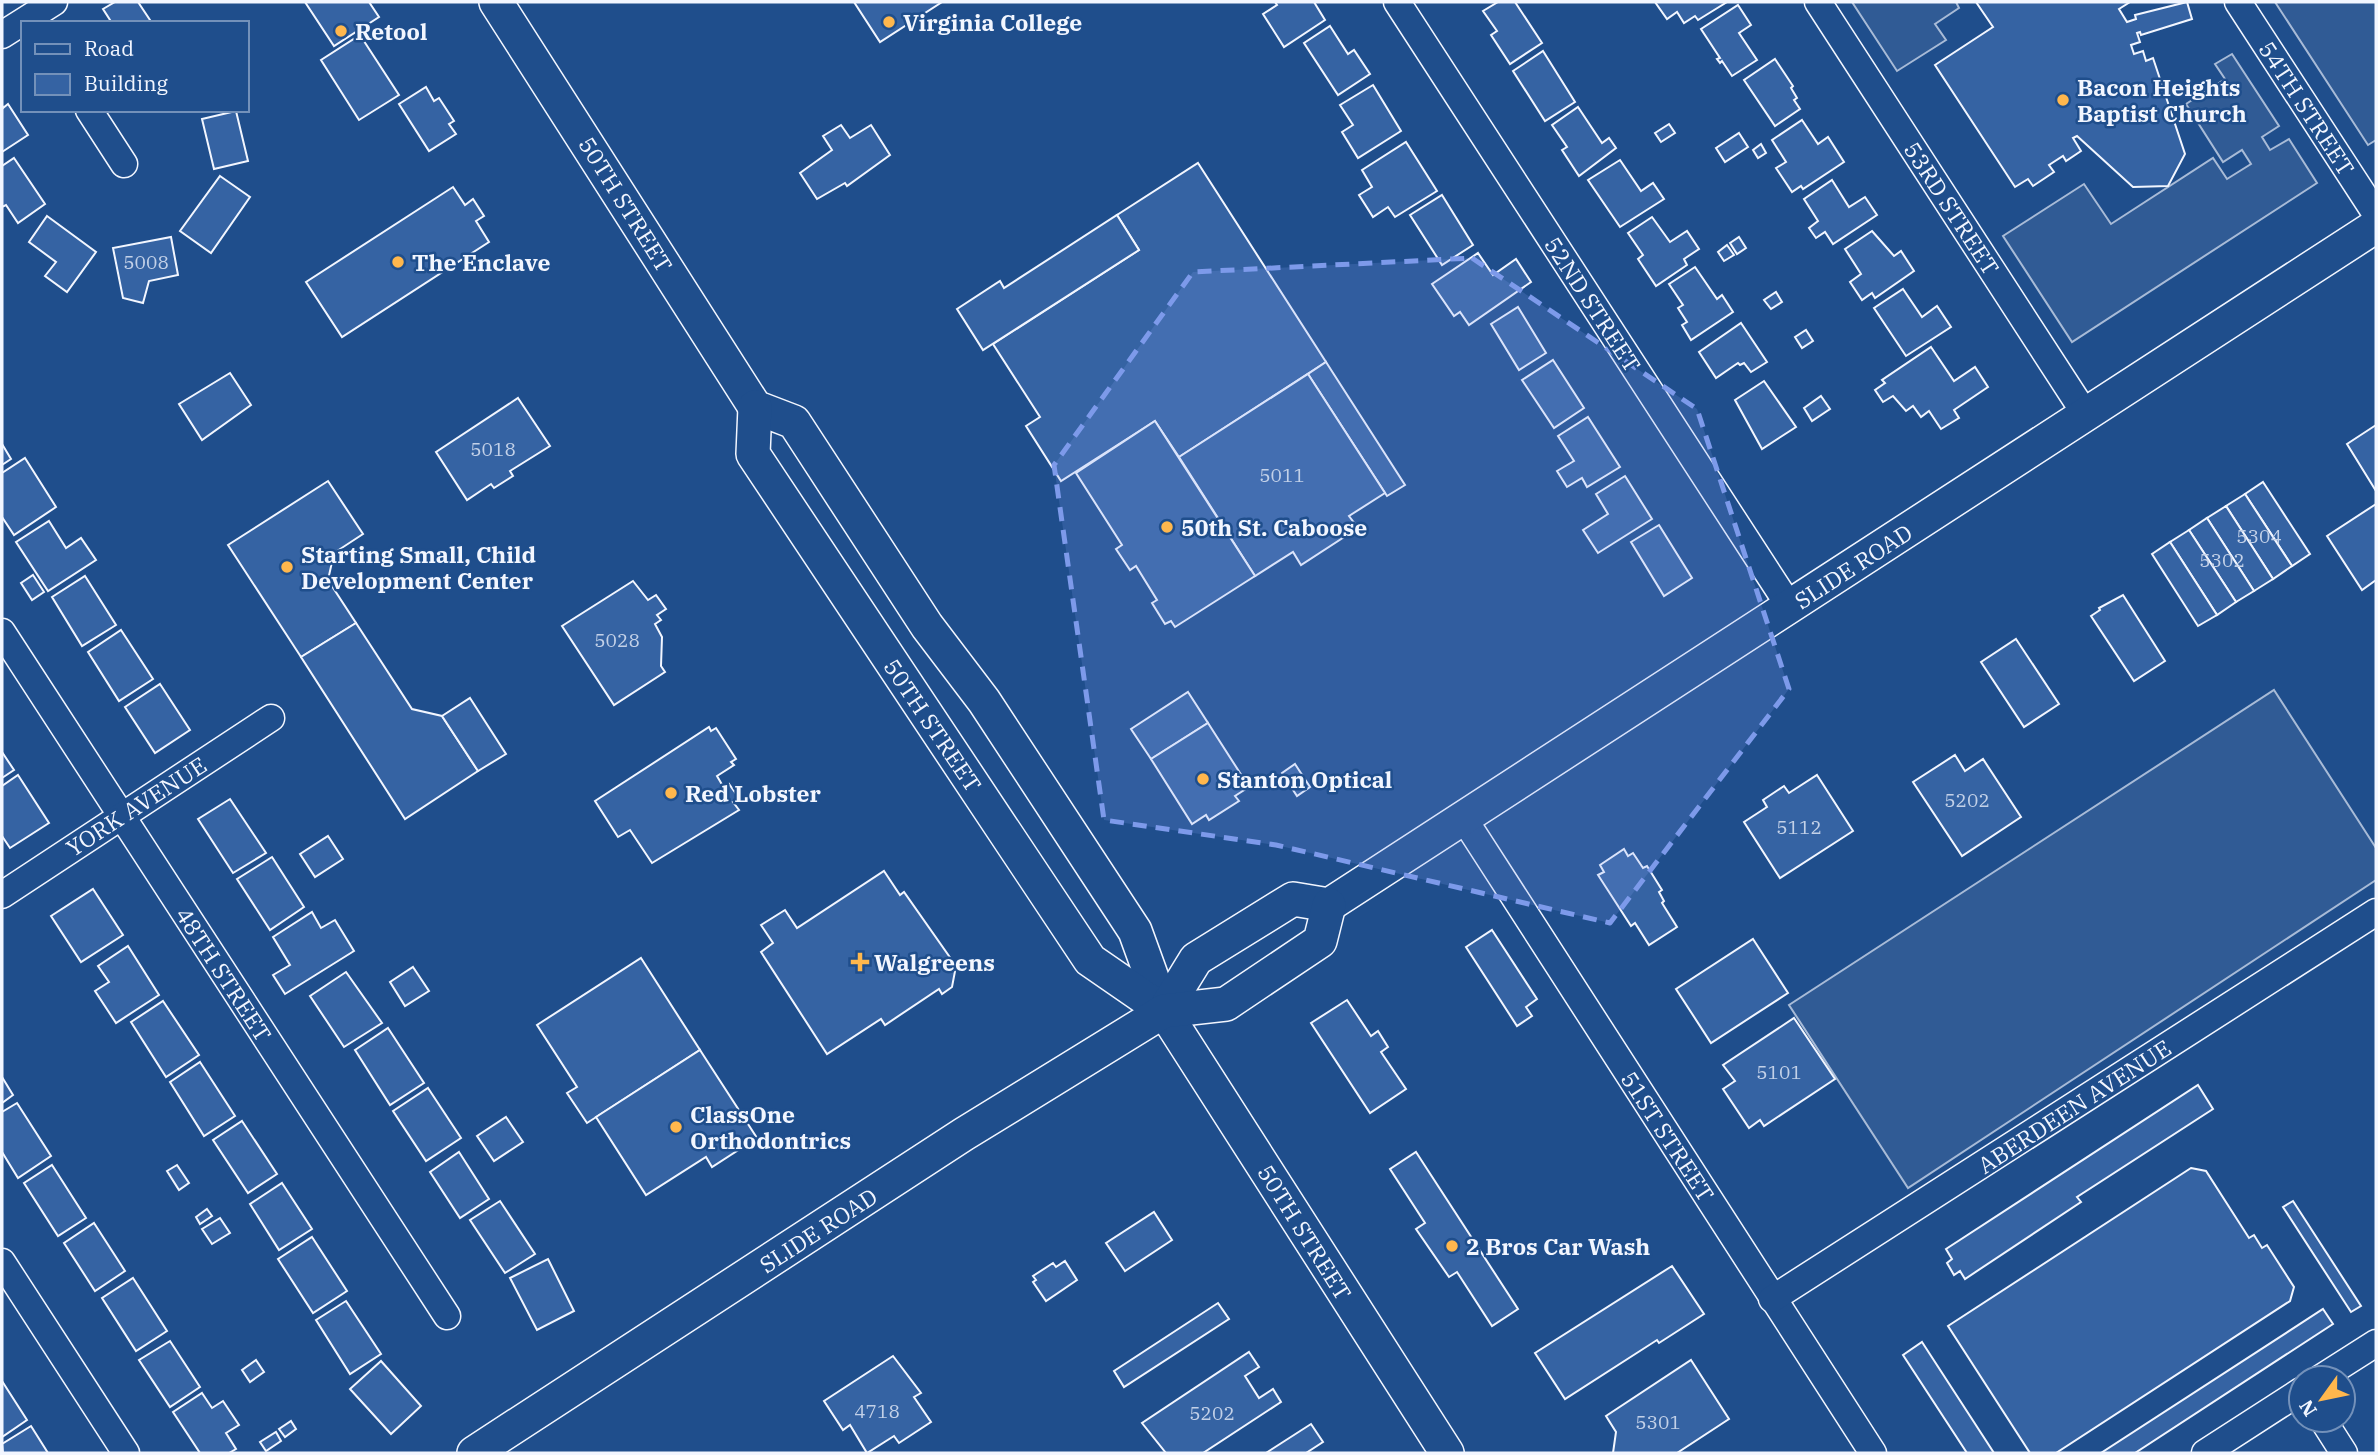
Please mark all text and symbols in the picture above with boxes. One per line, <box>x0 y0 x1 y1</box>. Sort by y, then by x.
place label: Virginia College <box>903 7 1082 37</box>
marker: Virginia College <box>881 14 897 30</box>
place label: Retool <box>355 16 427 46</box>
legend <box>21 21 248 112</box>
marker: Retool <box>333 23 349 39</box>
text: Road <box>84 34 134 62</box>
street label: 54TH STREET <box>2252 35 2362 181</box>
text: Building <box>84 69 169 97</box>
place label: Bacon Heights Baptist Church <box>2077 72 2247 128</box>
marker: Bacon Heights Baptist Church <box>2055 92 2071 108</box>
street label: 50TH STREET <box>572 131 680 277</box>
street label: 53RD STREET <box>1898 136 2006 280</box>
street label: 52ND STREET <box>1538 231 1648 377</box>
place label: The Enclave <box>412 247 550 277</box>
house number: 5008 <box>123 250 169 274</box>
marker: The Enclave <box>390 254 406 270</box>
house number: 5018 <box>470 437 516 461</box>
house number: 5011 <box>1259 463 1305 487</box>
place label: 50th St. Caboose <box>1181 512 1367 542</box>
street label: SLIDE ROAD <box>1788 517 1918 615</box>
marker: 50th St. Caboose <box>1159 519 1175 535</box>
house number: 5304 <box>2236 524 2282 548</box>
place label: Starting Small, Child Development Center <box>301 539 536 595</box>
house number: 5302 <box>2199 548 2245 572</box>
marker: Starting Small, Child Development Center <box>279 559 295 575</box>
house number: 5028 <box>594 628 640 652</box>
street label: 50TH STREET <box>877 653 989 797</box>
street label: YORK AVENUE <box>60 749 212 863</box>
place label: Stanton Optical <box>1217 764 1392 794</box>
marker: Stanton Optical <box>1195 771 1211 787</box>
place label: Red Lobster <box>685 778 822 808</box>
marker: Red Lobster <box>663 785 679 801</box>
house number: 5202 <box>1944 788 1990 812</box>
house number: 5112 <box>1776 815 1822 839</box>
street label: 48TH STREET <box>169 901 279 1047</box>
place label: Walgreens <box>874 947 995 977</box>
marker: Walgreens <box>852 954 868 970</box>
street label: ABERDEEN AVENUE <box>1972 1032 2176 1180</box>
house number: 5101 <box>1756 1060 1802 1084</box>
street label: 51ST STREET <box>1615 1065 1721 1207</box>
place label: ClassOne Orthodontrics <box>690 1099 851 1155</box>
marker: ClassOne Orthodontrics <box>668 1119 684 1135</box>
street label: 50TH STREET <box>1251 1159 1359 1305</box>
street label: SLIDE ROAD <box>753 1181 883 1279</box>
place label: 2 Bros Car Wash <box>1466 1231 1650 1261</box>
marker: 2 Bros Car Wash <box>1444 1238 1460 1254</box>
north arrow <box>2287 1364 2357 1434</box>
text: N <box>2294 1395 2322 1421</box>
house number: 4718 <box>854 1399 900 1423</box>
house number: 5202 <box>1189 1401 1235 1425</box>
house number: 5301 <box>1635 1410 1681 1434</box>

